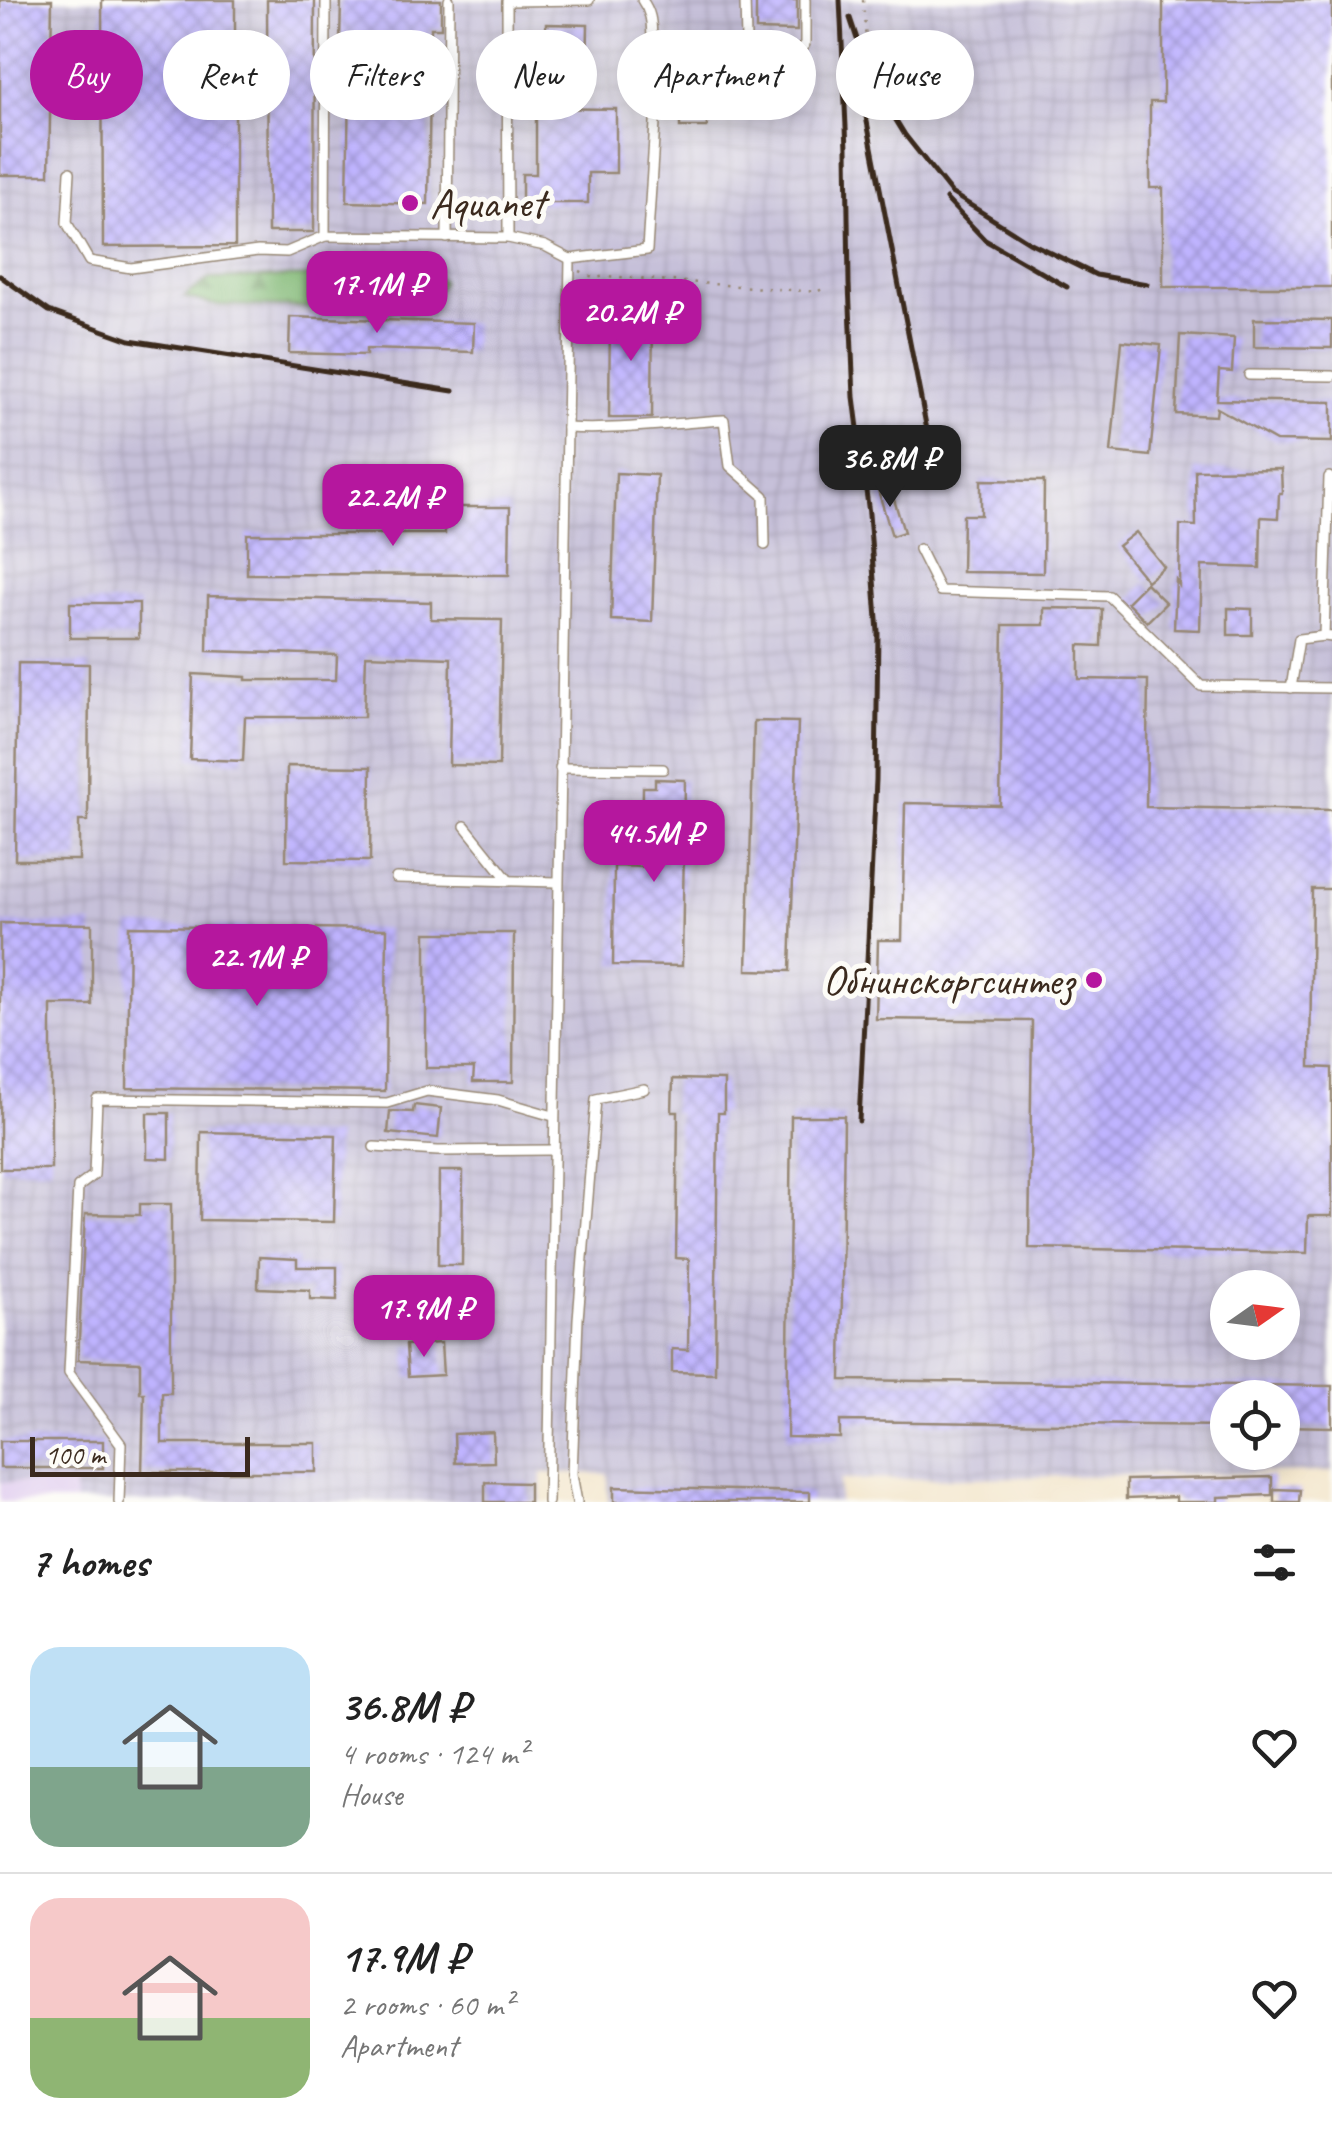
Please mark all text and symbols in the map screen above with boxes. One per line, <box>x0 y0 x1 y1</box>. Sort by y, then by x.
chip: Buy <box>30 30 143 120</box>
chip: Rent <box>163 30 290 120</box>
chip: Filters <box>310 30 456 120</box>
chip: New <box>476 30 597 120</box>
chip: Apartment <box>617 30 816 120</box>
chip: House <box>836 30 974 120</box>
place label: Aquanet <box>430 177 550 230</box>
marker: Aquanet <box>399 192 421 214</box>
pin: 17.1M ₽ <box>285 251 469 336</box>
text: 17.1M ₽ <box>328 263 426 304</box>
pin: 20.2M ₽ <box>539 279 723 364</box>
text: 20.2M ₽ <box>582 291 680 332</box>
pin: 36.8M ₽ <box>798 425 982 510</box>
text: 36.8M ₽ <box>841 437 939 478</box>
pin: 22.2M ₽ <box>301 464 485 549</box>
text: 22.2M ₽ <box>344 476 442 517</box>
pin: 44.5M ₽ <box>562 800 746 885</box>
text: 44.5M ₽ <box>606 812 702 853</box>
pin: 22.1M ₽ <box>165 924 349 1009</box>
text: 22.1M ₽ <box>208 936 306 977</box>
place label: Обнинскоргсинтез <box>823 954 1077 1007</box>
marker: Обнинскоргсинтез <box>1083 969 1105 991</box>
north arrow <box>1210 1270 1300 1360</box>
map controls <box>1210 1270 1300 1470</box>
pin: 17.9M ₽ <box>332 1275 516 1360</box>
text: 17.9M ₽ <box>376 1287 472 1328</box>
button: locate <box>1210 1380 1300 1470</box>
scale bar <box>30 1432 250 1476</box>
text: 100 m <box>45 1437 105 1472</box>
icon: filters <box>1247 1535 1302 1590</box>
text: 7 homes <box>30 1536 148 1589</box>
text: 36.8M ₽ <box>340 1680 468 1733</box>
icon: home <box>110 1687 230 1807</box>
icon: heart <box>1247 1720 1302 1775</box>
text: 4 rooms · 124 m² <box>340 1733 527 1774</box>
text: House <box>340 1774 402 1815</box>
text: 17.9M ₽ <box>340 1931 467 1984</box>
icon: home <box>110 1938 230 2058</box>
icon: heart <box>1247 1971 1302 2026</box>
text: 2 rooms · 60 m² <box>340 1984 513 2025</box>
text: Apartment <box>340 2025 458 2066</box>

